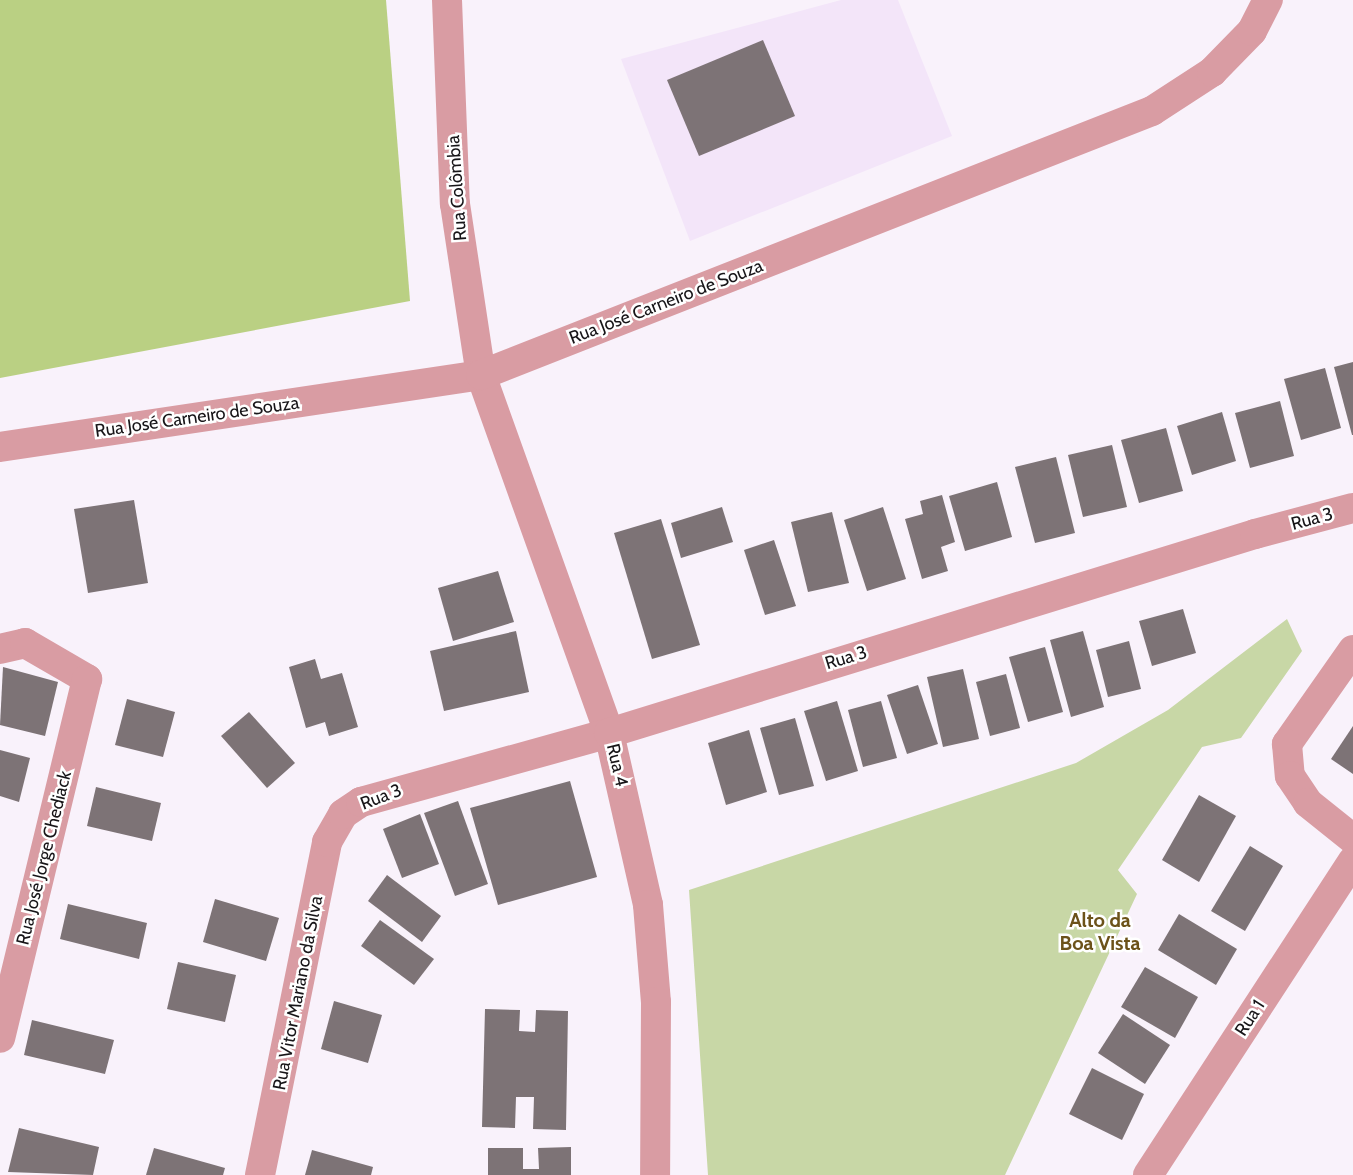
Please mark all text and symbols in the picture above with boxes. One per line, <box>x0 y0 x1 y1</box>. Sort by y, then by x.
street label: Rua Colômbia <box>443 134 471 242</box>
street label: Rua José Carneiro de Souza <box>566 255 766 349</box>
street label: Rua José Carneiro de Souza <box>94 392 300 442</box>
street label: Rua 3 <box>1289 503 1335 535</box>
street label: Rua 3 <box>823 641 869 675</box>
street label: Rua 4 <box>602 742 632 788</box>
street label: Rua José Jorge Chediack <box>12 769 76 947</box>
street label: Rua 3 <box>357 779 405 815</box>
street label: Rua Vitor Mariano da Silva <box>269 894 327 1092</box>
district label: Alto da Boa Vista <box>1060 908 1140 955</box>
street label: Rua 1 <box>1230 996 1270 1040</box>

